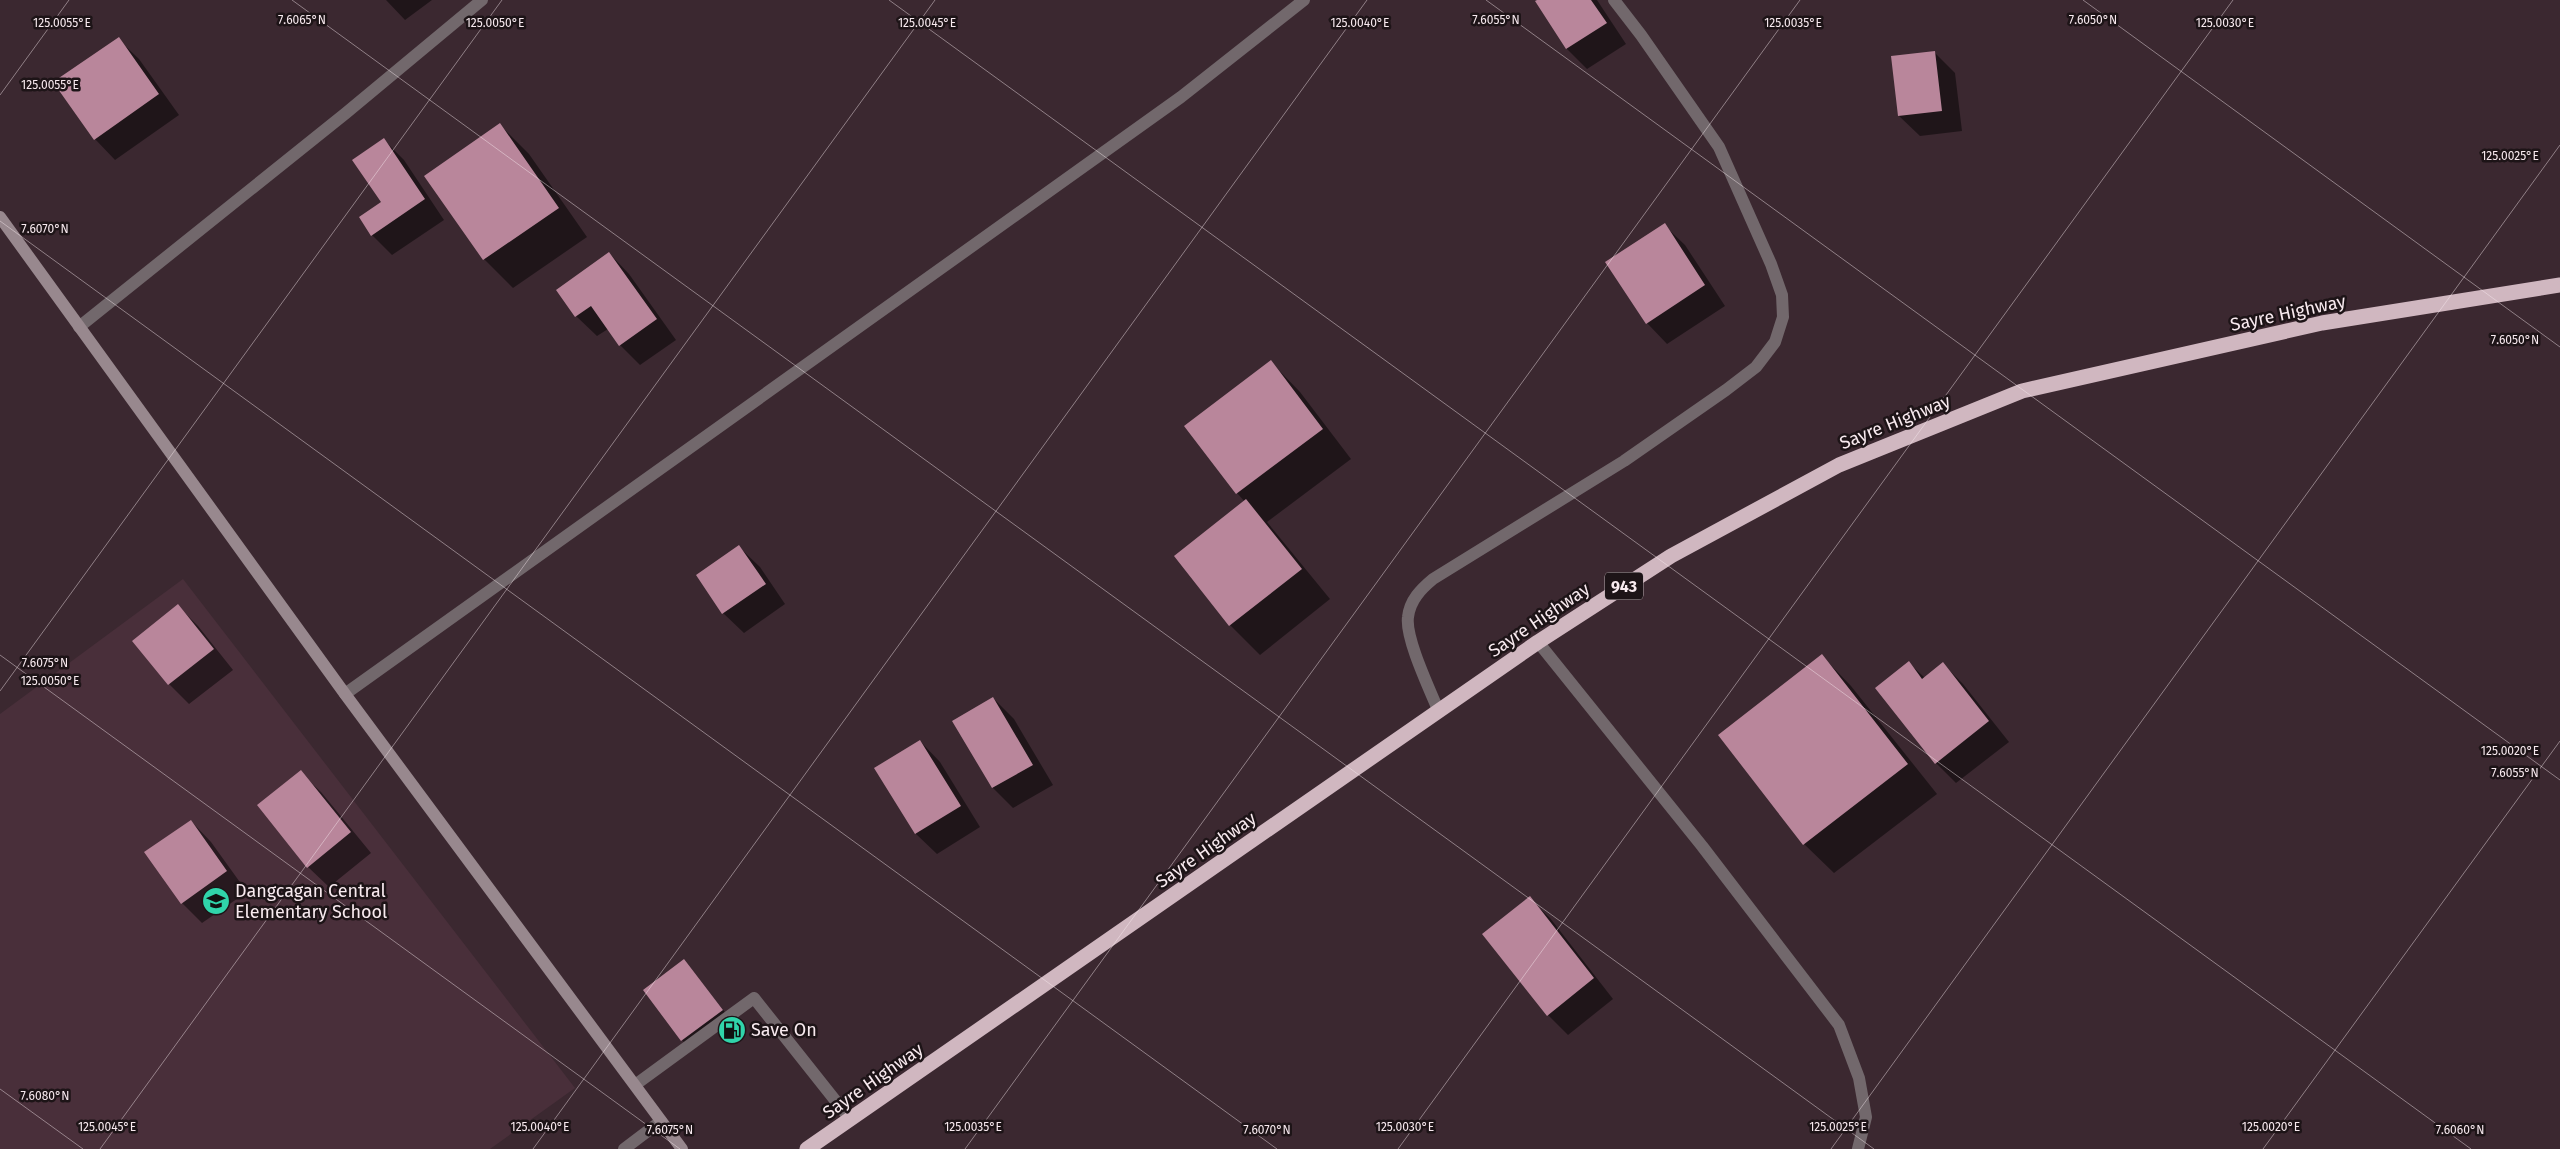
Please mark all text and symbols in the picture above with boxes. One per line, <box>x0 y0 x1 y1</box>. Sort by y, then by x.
text: 7.6065°N <box>278 13 326 27</box>
text: 7.6055°N <box>1472 13 1520 27</box>
text: 7.6050°N <box>2069 13 2117 27</box>
text: 125.0055°E <box>33 16 91 30</box>
text: 125.0050°E <box>466 16 524 30</box>
text: 125.0045°E <box>898 16 956 30</box>
text: 125.0040°E <box>1330 16 1390 30</box>
text: 125.0035°E <box>1764 16 1822 30</box>
text: 125.0030°E <box>2196 16 2254 30</box>
text: 125.0055°E <box>21 78 79 92</box>
text: 125.0025°E <box>2481 149 2539 163</box>
text: 7.6070°N <box>21 222 69 236</box>
street label: Sayre Highway <box>2228 290 2348 336</box>
text: 7.6050°N <box>2491 333 2539 347</box>
street label: Sayre Highway <box>1836 390 1954 454</box>
road number: 943 <box>1605 572 1643 600</box>
street label: Sayre Highway <box>1484 578 1594 662</box>
text: 7.6075°N <box>22 656 68 670</box>
text: 125.0050°E <box>21 674 79 688</box>
text: 125.0020°E <box>2481 744 2539 758</box>
text: 7.6055°N <box>2491 766 2539 780</box>
street label: Sayre Highway <box>1152 807 1261 893</box>
place label: Dangcagan Central Elementary School <box>235 880 387 923</box>
school or university icon: Dangcagan Central Elementary School <box>201 886 231 916</box>
fuel station icon: Save On <box>717 1015 747 1045</box>
place label: Save On <box>751 1019 817 1041</box>
street label: Sayre Highway <box>819 1038 928 1124</box>
text: 7.6080°N <box>21 1089 69 1103</box>
text: 125.0045°E <box>78 1120 136 1134</box>
text: 125.0040°E <box>510 1120 570 1134</box>
text: 125.0035°E <box>944 1120 1002 1134</box>
text: 125.0030°E <box>1376 1120 1434 1134</box>
text: 125.0025°E <box>1809 1120 1867 1134</box>
text: 125.0020°E <box>2242 1120 2300 1134</box>
text: 7.6075°N <box>647 1123 693 1137</box>
text: 7.6070°N <box>1243 1123 1291 1137</box>
text: 7.6060°N <box>2436 1123 2484 1137</box>

